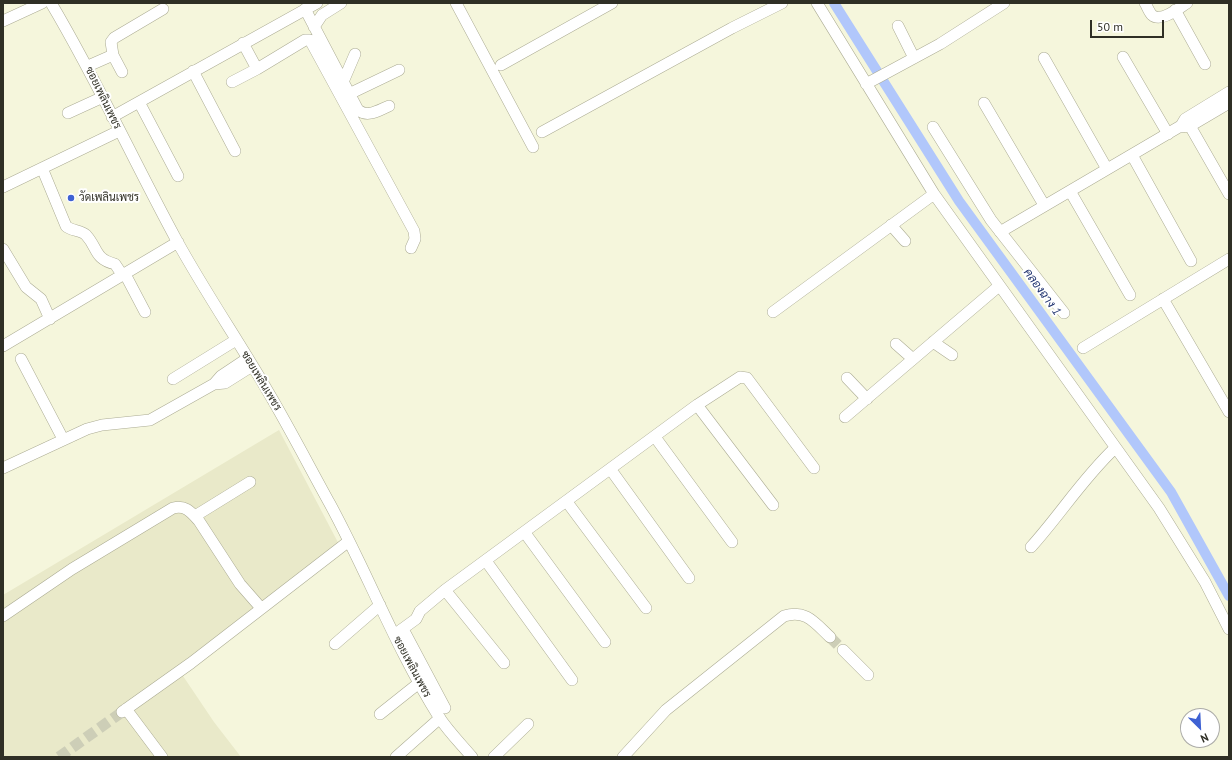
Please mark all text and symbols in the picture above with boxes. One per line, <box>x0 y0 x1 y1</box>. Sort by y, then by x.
scale bar <box>1092 12 1166 38</box>
text: 50 m <box>1097 19 1123 34</box>
street label: ซอยเพลินเพชร <box>82 65 124 131</box>
place label: วัดเพลินเพชร <box>79 191 139 205</box>
marker: วัดเพลินเพชร <box>66 193 76 203</box>
water label: คลองฉาง 1 <box>1020 266 1064 318</box>
street label: ซอยเพลินเพชร <box>238 349 284 413</box>
street label: ซอยเพลินเพชร <box>390 634 434 700</box>
north arrow <box>1180 708 1220 748</box>
text: N <box>1198 730 1211 746</box>

